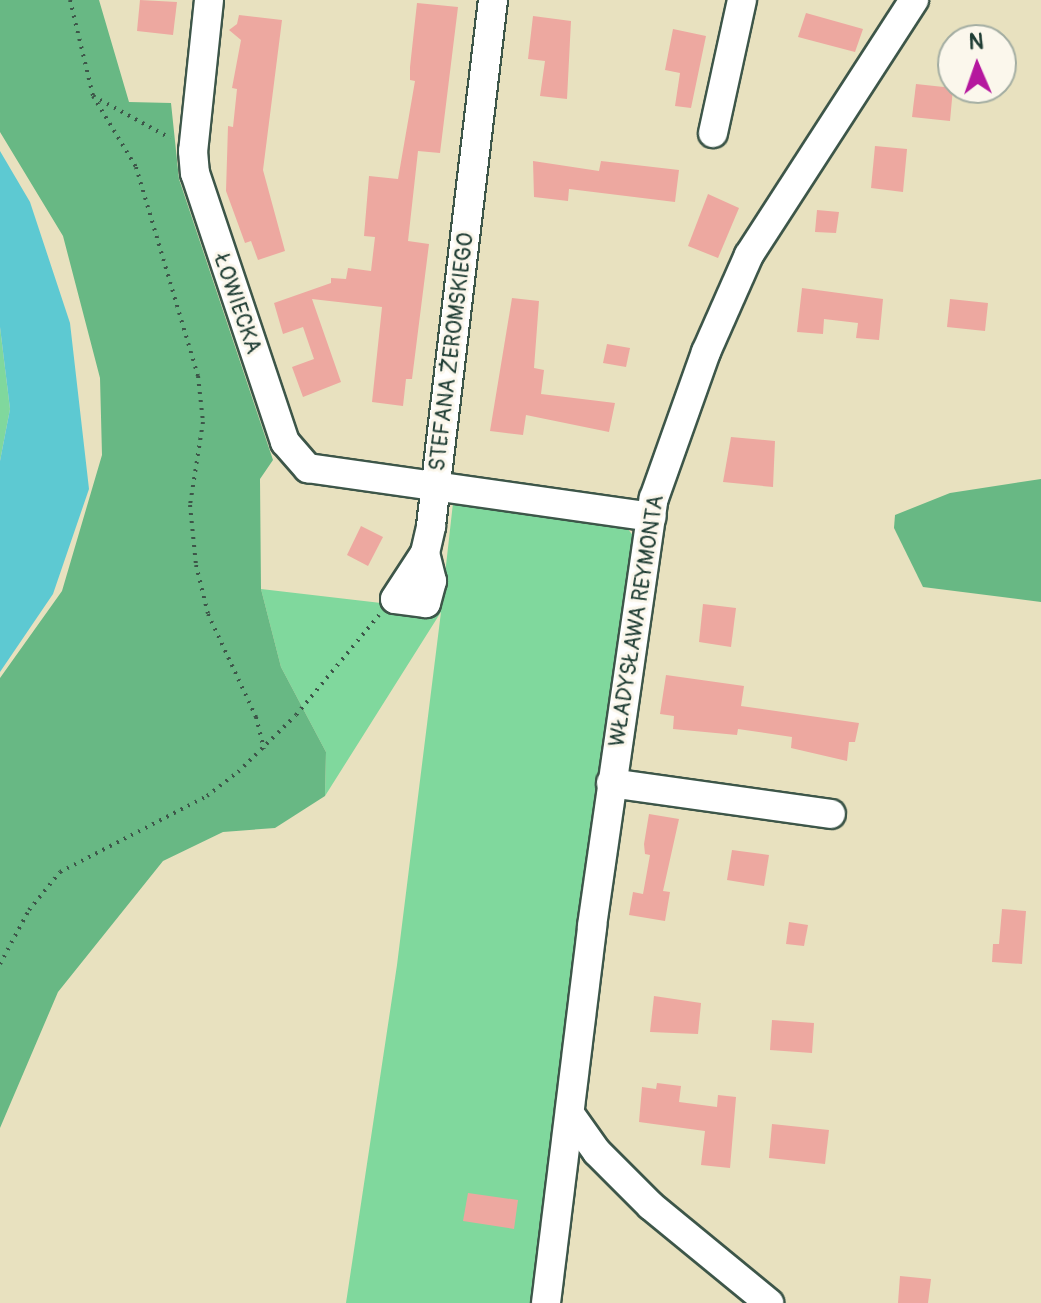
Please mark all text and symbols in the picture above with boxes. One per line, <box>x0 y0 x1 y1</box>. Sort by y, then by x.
north arrow <box>937 24 1017 104</box>
text: N <box>968 28 984 56</box>
street label: STEFANA ŻEROMSKIEGO <box>424 231 480 473</box>
street label: ŁOWIECKA <box>208 250 266 358</box>
street label: WŁADYSŁAWA REYMONTA <box>604 493 670 749</box>

